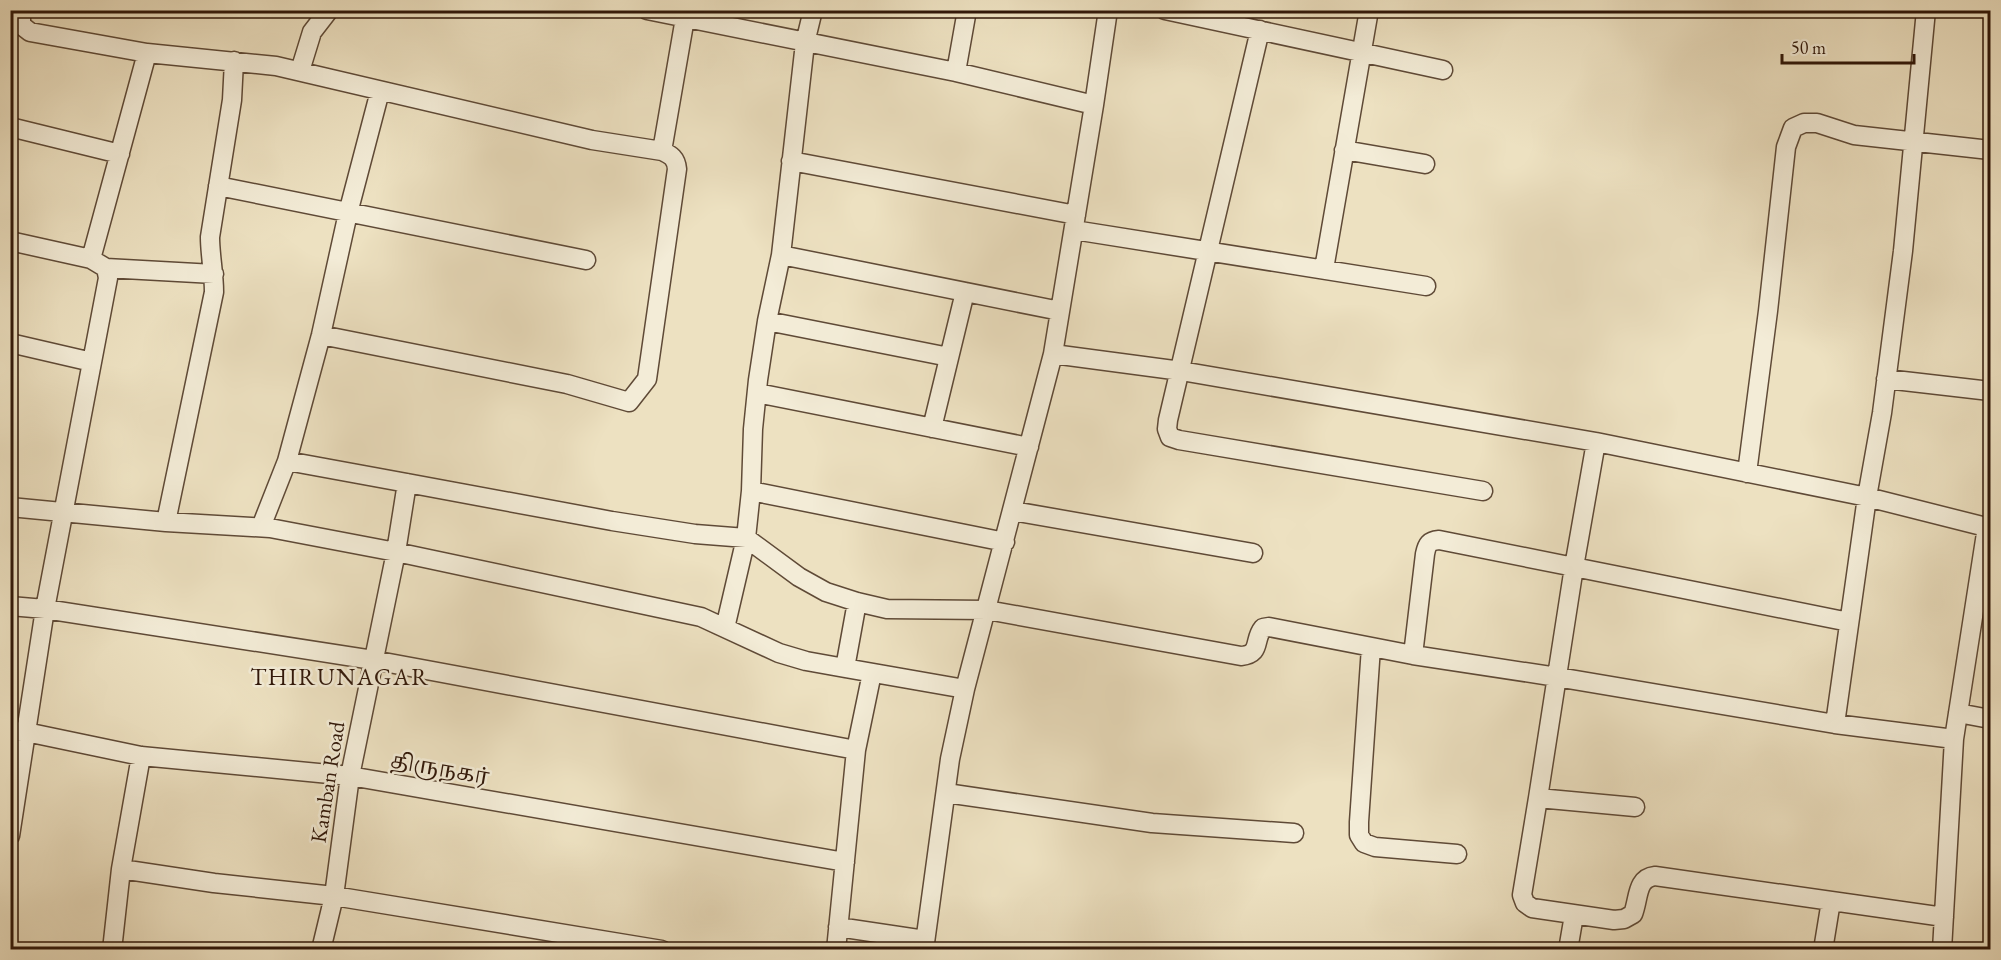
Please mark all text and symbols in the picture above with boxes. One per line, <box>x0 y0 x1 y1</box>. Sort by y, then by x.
scale bar <box>1782 27 1914 65</box>
text: 50 m <box>1791 36 1826 59</box>
district label: THIRUNAGAR <box>250 661 430 692</box>
street label: Kamban Road <box>304 718 352 845</box>
street label: திருநகர் <box>388 746 492 792</box>

